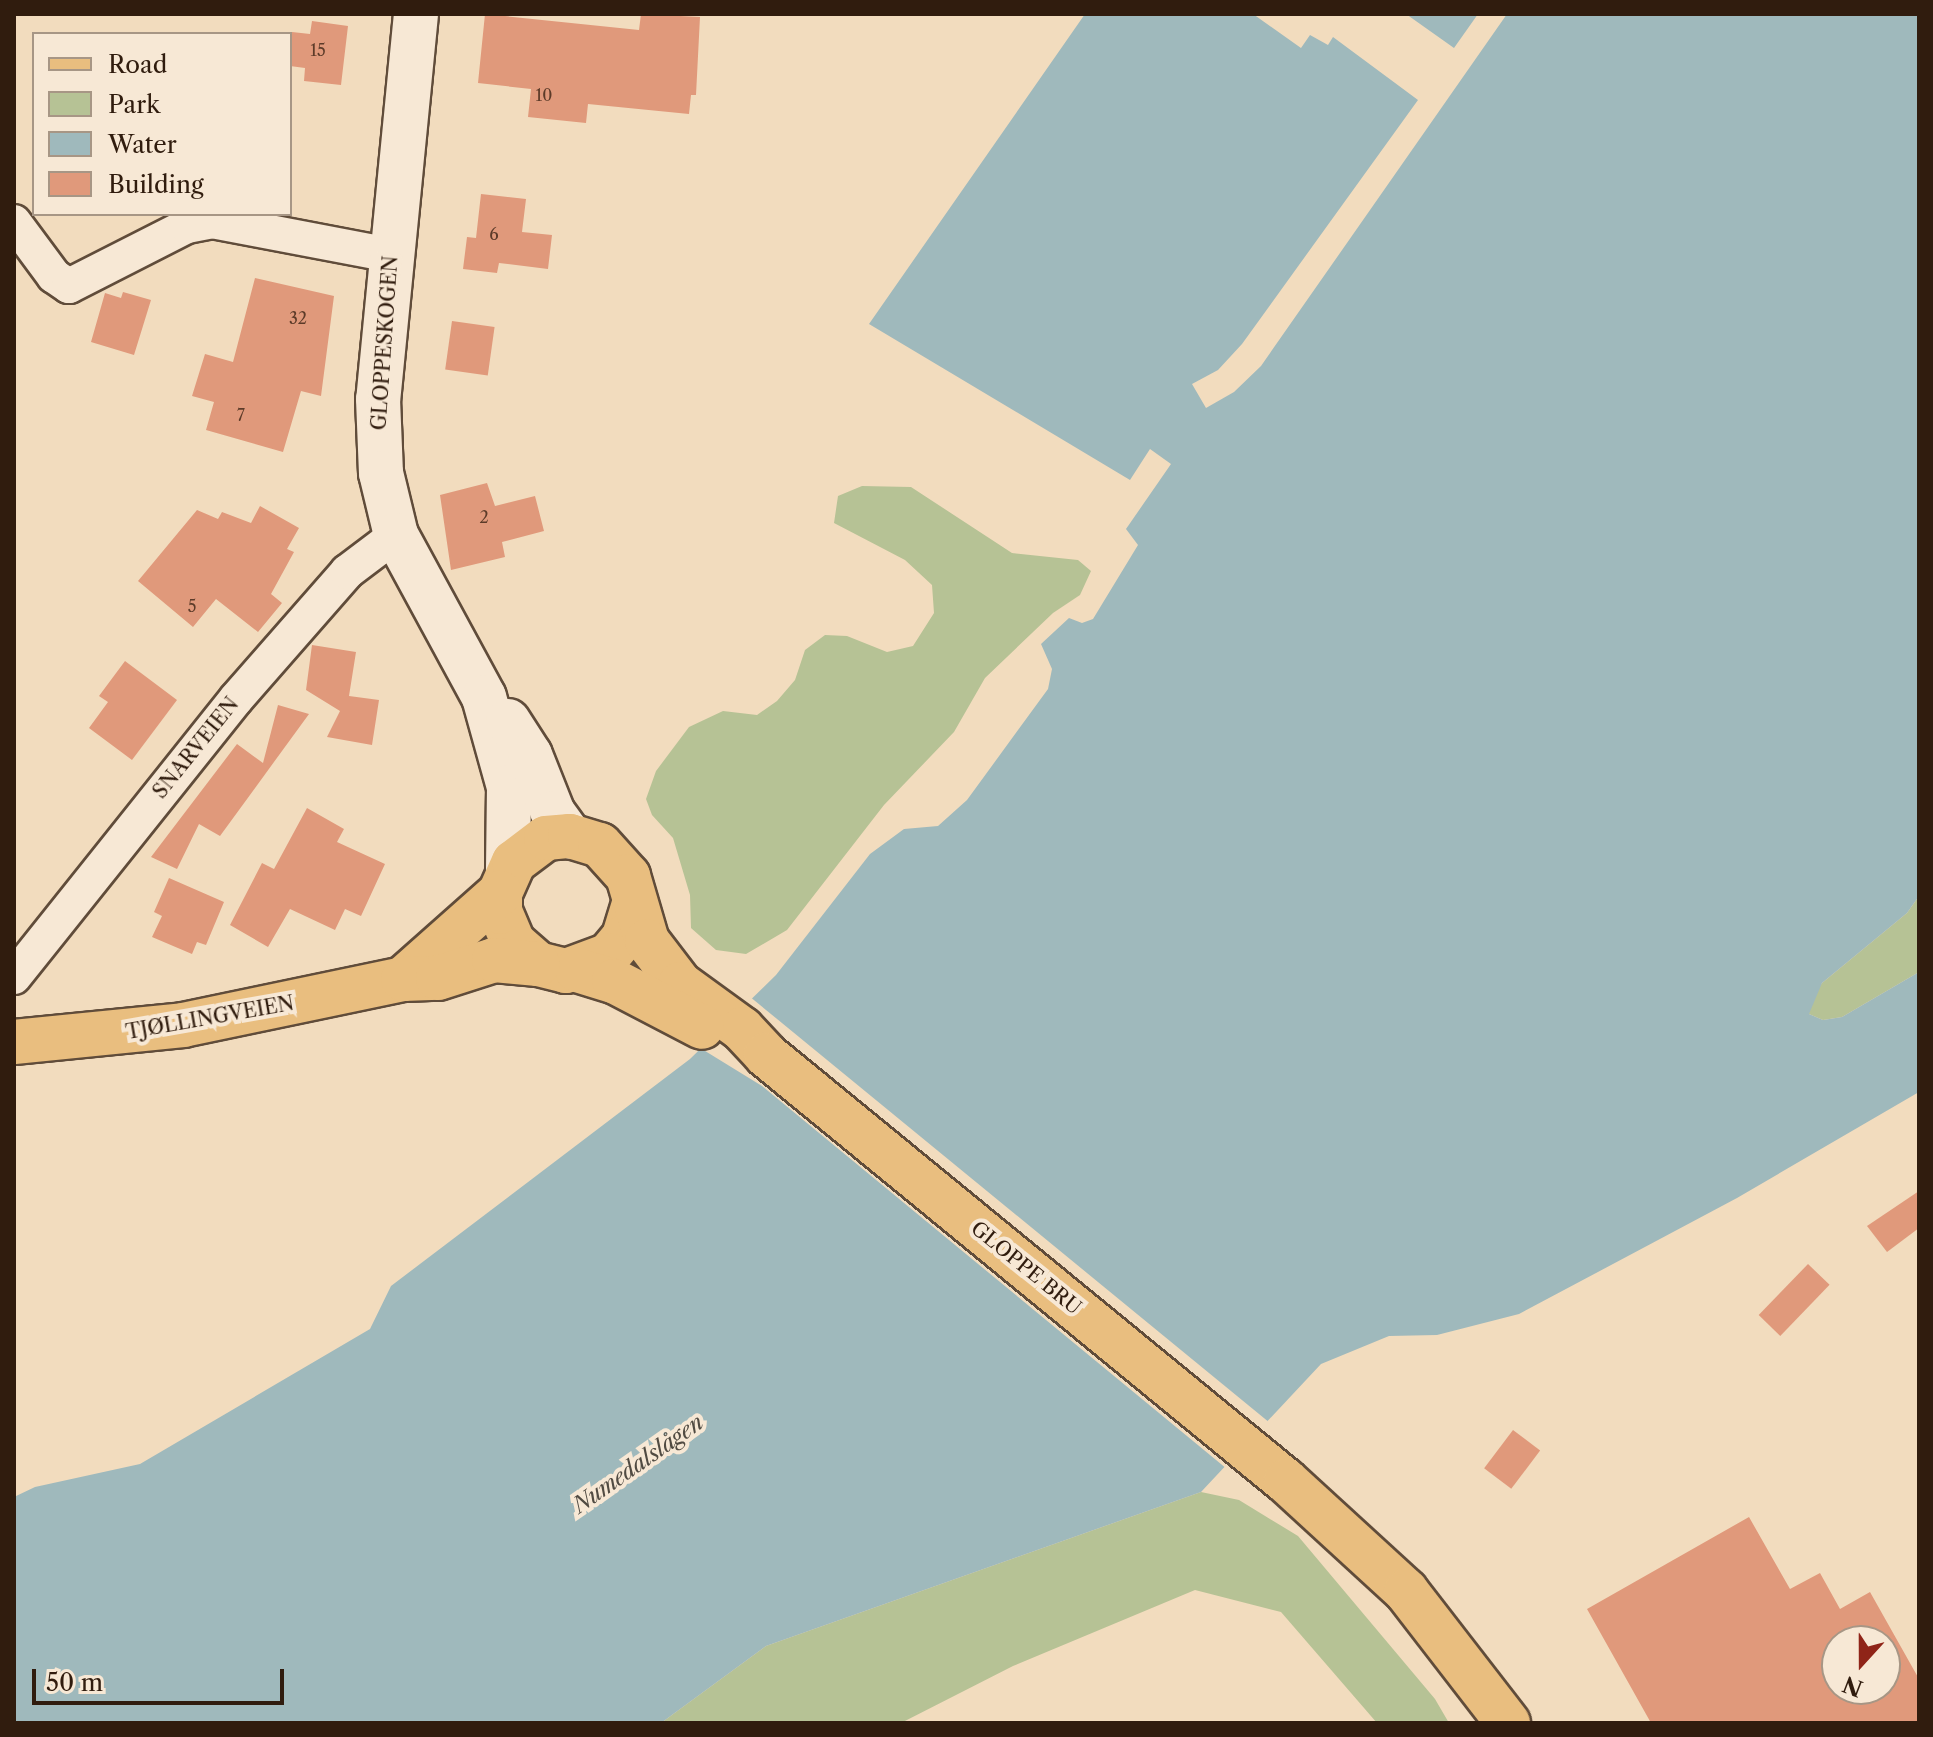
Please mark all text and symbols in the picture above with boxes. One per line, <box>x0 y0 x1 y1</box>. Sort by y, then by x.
legend <box>32 32 292 216</box>
house number: 15 <box>310 40 326 60</box>
text: Road <box>108 50 167 79</box>
house number: 10 <box>536 85 552 105</box>
text: Park <box>108 90 160 119</box>
text: Water <box>108 130 177 159</box>
text: Building <box>108 170 204 199</box>
house number: 6 <box>489 224 499 244</box>
street label: GLOPPESKOGEN <box>367 255 403 431</box>
house number: 32 <box>289 308 307 328</box>
house number: 7 <box>237 405 245 425</box>
house number: 2 <box>479 507 489 527</box>
house number: 5 <box>188 596 196 616</box>
street label: SNARVEIEN <box>148 693 244 803</box>
street label: TJØLLINGVEIEN <box>124 991 296 1045</box>
street label: GLOPPE BRU <box>966 1216 1086 1320</box>
water label: Numedalslågen <box>567 1409 709 1519</box>
north arrow <box>1821 1625 1901 1705</box>
scale bar <box>36 1653 288 1703</box>
text: 50 m <box>46 1668 103 1697</box>
text: N <box>1839 1670 1867 1702</box>

